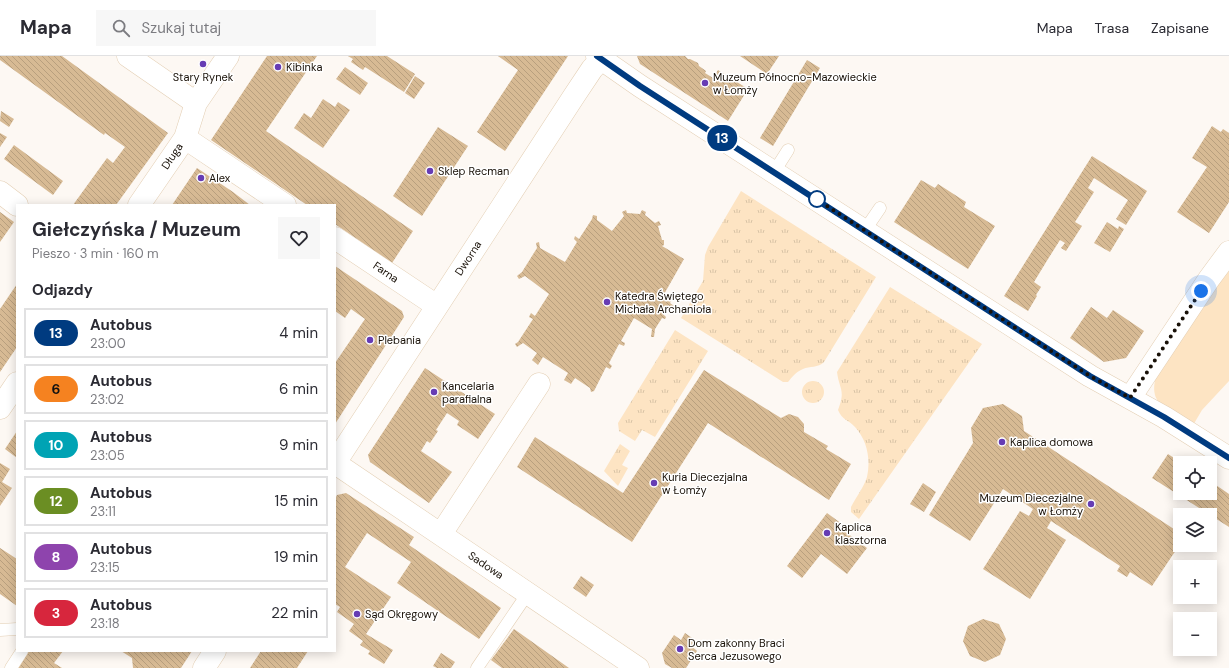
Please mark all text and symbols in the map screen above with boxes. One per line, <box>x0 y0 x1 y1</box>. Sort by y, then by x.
search box <box>96 10 376 46</box>
text: Mapa <box>20 15 72 40</box>
icon: search <box>110 17 132 39</box>
text: Szukaj tutaj <box>142 18 221 38</box>
text: Mapa <box>1037 19 1073 37</box>
text: Trasa <box>1095 19 1129 37</box>
text: Zapisane <box>1151 19 1209 37</box>
marker: Stary Rynek <box>198 59 208 69</box>
place label: Kibinka <box>286 60 322 74</box>
marker: Kibinka <box>273 62 283 72</box>
place label: Stary Rynek <box>173 70 234 84</box>
place label: Muzeum Północno-Mazowieckie w Łomży <box>713 70 877 97</box>
marker: Muzeum Północno-Mazowieckie w Łomży <box>700 78 710 88</box>
line badge: 13 <box>704 125 740 151</box>
text: 13 <box>715 129 729 147</box>
street label: Długa <box>158 140 186 172</box>
place label: Sklep Recman <box>438 164 509 178</box>
marker: Sklep Recman <box>425 166 435 176</box>
place label: Alex <box>209 171 231 185</box>
marker: Alex <box>196 173 206 183</box>
unlabelled marker <box>808 190 826 208</box>
text: Giełczyńska / Muzeum <box>32 217 241 242</box>
button: heart <box>278 217 320 259</box>
street label: Dworna <box>452 238 484 278</box>
text: Pieszo · 3 min · 160 m <box>32 245 159 262</box>
street label: Farna <box>371 258 401 286</box>
text: Odjazdy <box>32 280 93 300</box>
your location <box>1191 281 1211 301</box>
place label: Katedra Świętego Michała Archanioła <box>615 289 711 316</box>
marker: Katedra Świętego Michała Archanioła <box>602 297 612 307</box>
text: Autobus <box>90 315 152 335</box>
text: 4 min <box>279 323 318 343</box>
text: 13 <box>49 324 63 342</box>
place label: Plebania <box>378 333 421 347</box>
text: 23:00 <box>90 335 126 352</box>
marker: Plebania <box>365 335 375 345</box>
text: Autobus <box>90 371 152 391</box>
text: 6 min <box>279 379 318 399</box>
place label: Kancelaria parafialna <box>442 379 494 406</box>
text: 6 <box>52 380 60 398</box>
marker: Kancelaria parafialna <box>429 387 439 397</box>
text: 23:02 <box>90 391 124 408</box>
text: Autobus <box>90 427 152 447</box>
text: 9 min <box>279 435 318 455</box>
place label: Kaplica domowa <box>1010 435 1093 449</box>
text: 10 <box>49 436 63 454</box>
marker: Kaplica domowa <box>997 437 1007 447</box>
text: 23:05 <box>90 447 125 464</box>
map controls <box>1173 456 1217 656</box>
button: locate <box>1173 456 1217 500</box>
place label: Kuria Diecezjalna w Łomży <box>662 470 748 497</box>
marker: Kuria Diecezjalna w Łomży <box>649 478 659 488</box>
text: Autobus <box>90 483 152 503</box>
text: 15 min <box>275 491 318 511</box>
place label: Muzeum Diecezjalne w Łomży <box>979 491 1083 518</box>
text: 12 <box>49 492 63 510</box>
marker: Muzeum Diecezjalne w Łomży <box>1086 499 1096 509</box>
text: 23:11 <box>90 503 116 520</box>
button: layers <box>1173 508 1217 552</box>
place label: Kaplica klasztorna <box>835 520 887 547</box>
marker: Kaplica klasztorna <box>822 528 832 538</box>
text: Autobus <box>90 539 152 559</box>
text: 19 min <box>274 547 318 567</box>
text: 8 <box>52 548 60 566</box>
street label: Sadowa <box>466 548 506 582</box>
text: 23:15 <box>90 559 120 576</box>
button: + <box>1173 560 1217 604</box>
text: Autobus <box>90 595 152 615</box>
text: 22 min <box>271 603 318 623</box>
text: 3 <box>52 604 60 622</box>
place label: Sąd Okręgowy <box>365 607 438 621</box>
marker: Sąd Okręgowy <box>352 609 362 619</box>
button: − <box>1173 612 1217 656</box>
text: 23:18 <box>90 615 120 632</box>
place label: Dom zakonny Braci Serca Jezusowego <box>688 636 785 663</box>
marker: Dom zakonny Braci Serca Jezusowego <box>675 644 685 654</box>

